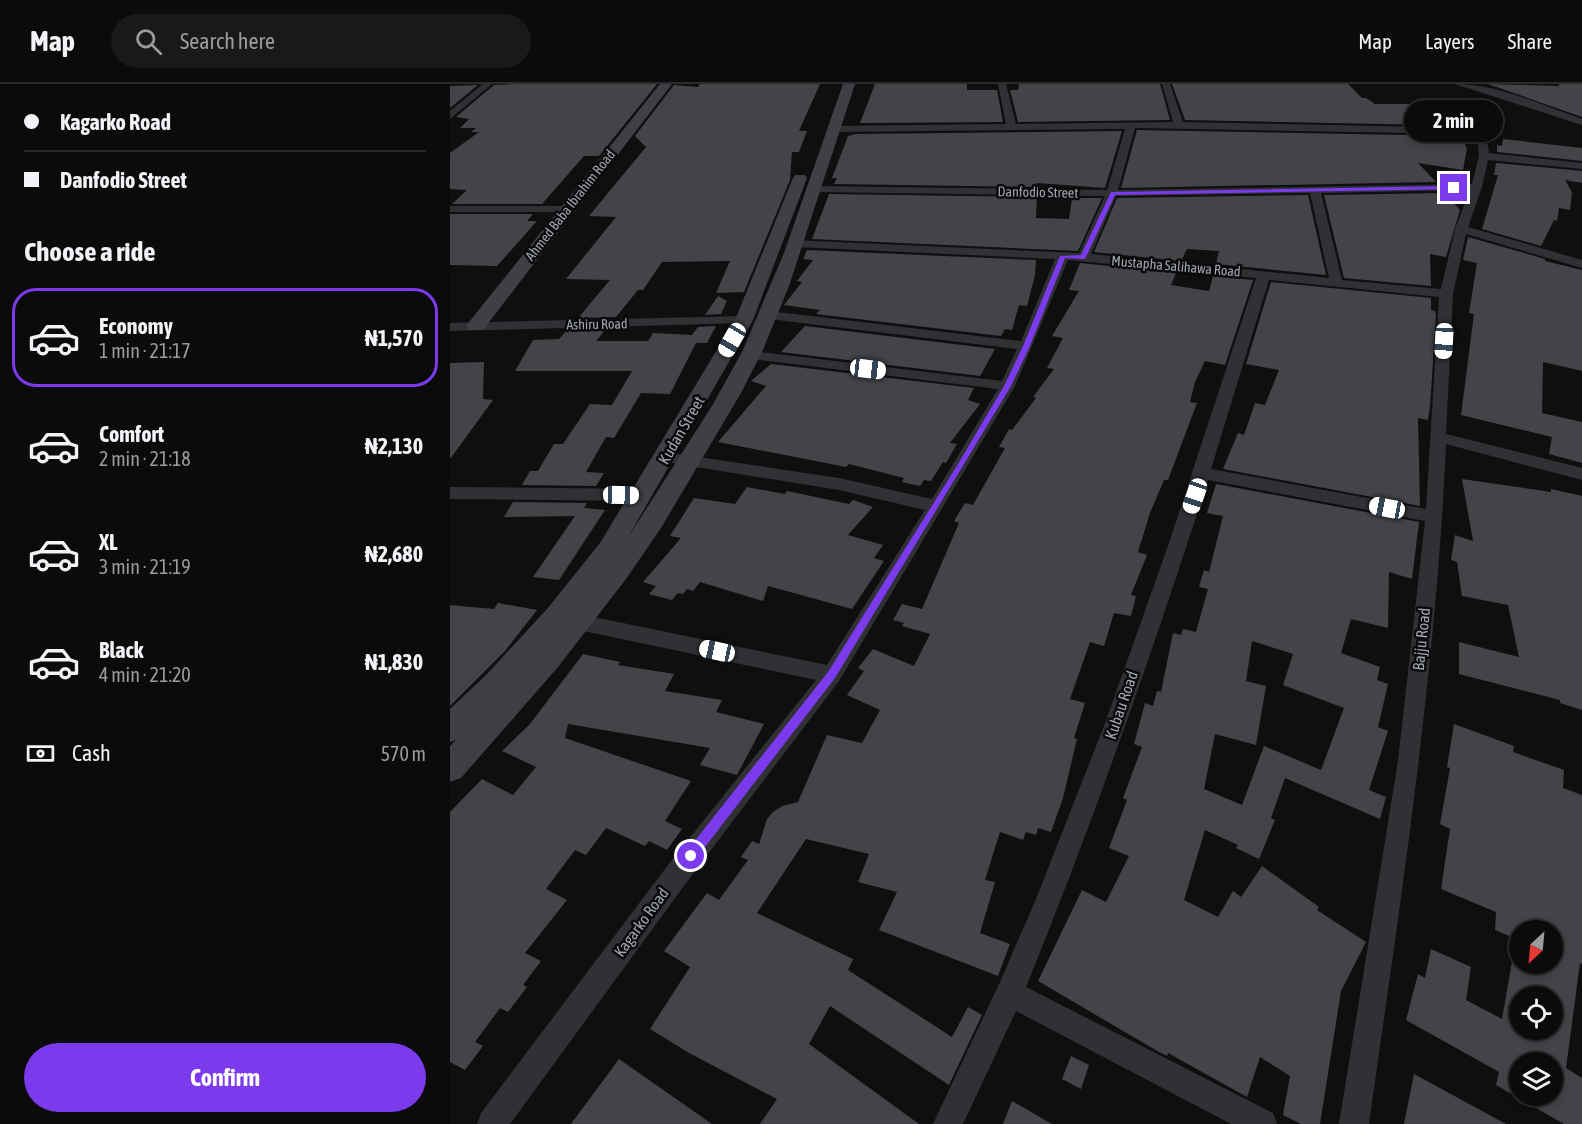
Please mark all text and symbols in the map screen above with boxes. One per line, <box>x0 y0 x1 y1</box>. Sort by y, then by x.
search box <box>111 14 531 68</box>
text: Map <box>30 25 75 57</box>
icon: search <box>132 25 165 58</box>
text: Search here <box>180 28 275 54</box>
text: Map <box>1358 29 1392 53</box>
text: Layers <box>1425 29 1475 53</box>
text: Share <box>1508 29 1552 53</box>
callout: 2 min <box>1404 101 1504 143</box>
text: Kagarko Road <box>60 109 171 135</box>
text: 2 min <box>1433 109 1474 132</box>
street label: Ahmed Baba Ibrahim Road <box>522 146 618 264</box>
text: Danfodio Street <box>60 167 187 193</box>
route end <box>1440 174 1467 201</box>
street label: Danfodio Street <box>998 183 1078 201</box>
text: Choose a ride <box>24 236 156 267</box>
street label: Mustapha Salihawa Road <box>1111 252 1241 280</box>
icon: car <box>27 311 81 365</box>
text: Economy <box>99 313 173 339</box>
street label: Ashiru Road <box>566 315 628 333</box>
car <box>715 320 749 360</box>
car <box>1434 323 1454 359</box>
text: ₦1,570 <box>365 325 423 351</box>
text: 1 min · 21:17 <box>99 339 191 362</box>
car <box>849 358 887 380</box>
street label: Kudan Street <box>654 392 708 467</box>
icon: car <box>27 419 81 473</box>
text: Comfort <box>99 421 164 447</box>
text: ₦2,130 <box>365 433 423 459</box>
text: 2 min · 21:18 <box>99 447 191 470</box>
car <box>1181 476 1209 516</box>
car <box>603 486 639 504</box>
car <box>1368 496 1406 520</box>
icon: car <box>27 527 81 581</box>
text: XL <box>99 529 117 555</box>
text: ₦2,680 <box>365 541 423 567</box>
text: 3 min · 21:19 <box>99 555 191 578</box>
street label: Bajju Road <box>1409 607 1434 671</box>
icon: car <box>27 635 81 689</box>
text: Black <box>99 637 143 663</box>
car <box>698 638 736 664</box>
text: ₦1,830 <box>365 649 423 675</box>
text: 4 min · 21:20 <box>99 663 191 686</box>
street label: Kubau Road <box>1101 669 1141 741</box>
icon: cash <box>24 737 57 770</box>
text: Cash <box>72 740 111 766</box>
text: 570 m <box>381 742 426 765</box>
route start <box>677 842 704 869</box>
street label: Kagarko Road <box>610 884 673 961</box>
north arrow <box>1509 920 1563 974</box>
map controls <box>1509 920 1563 1106</box>
button: locate <box>1509 986 1563 1040</box>
button: Confirm <box>24 1043 426 1112</box>
button: layers <box>1509 1052 1563 1106</box>

